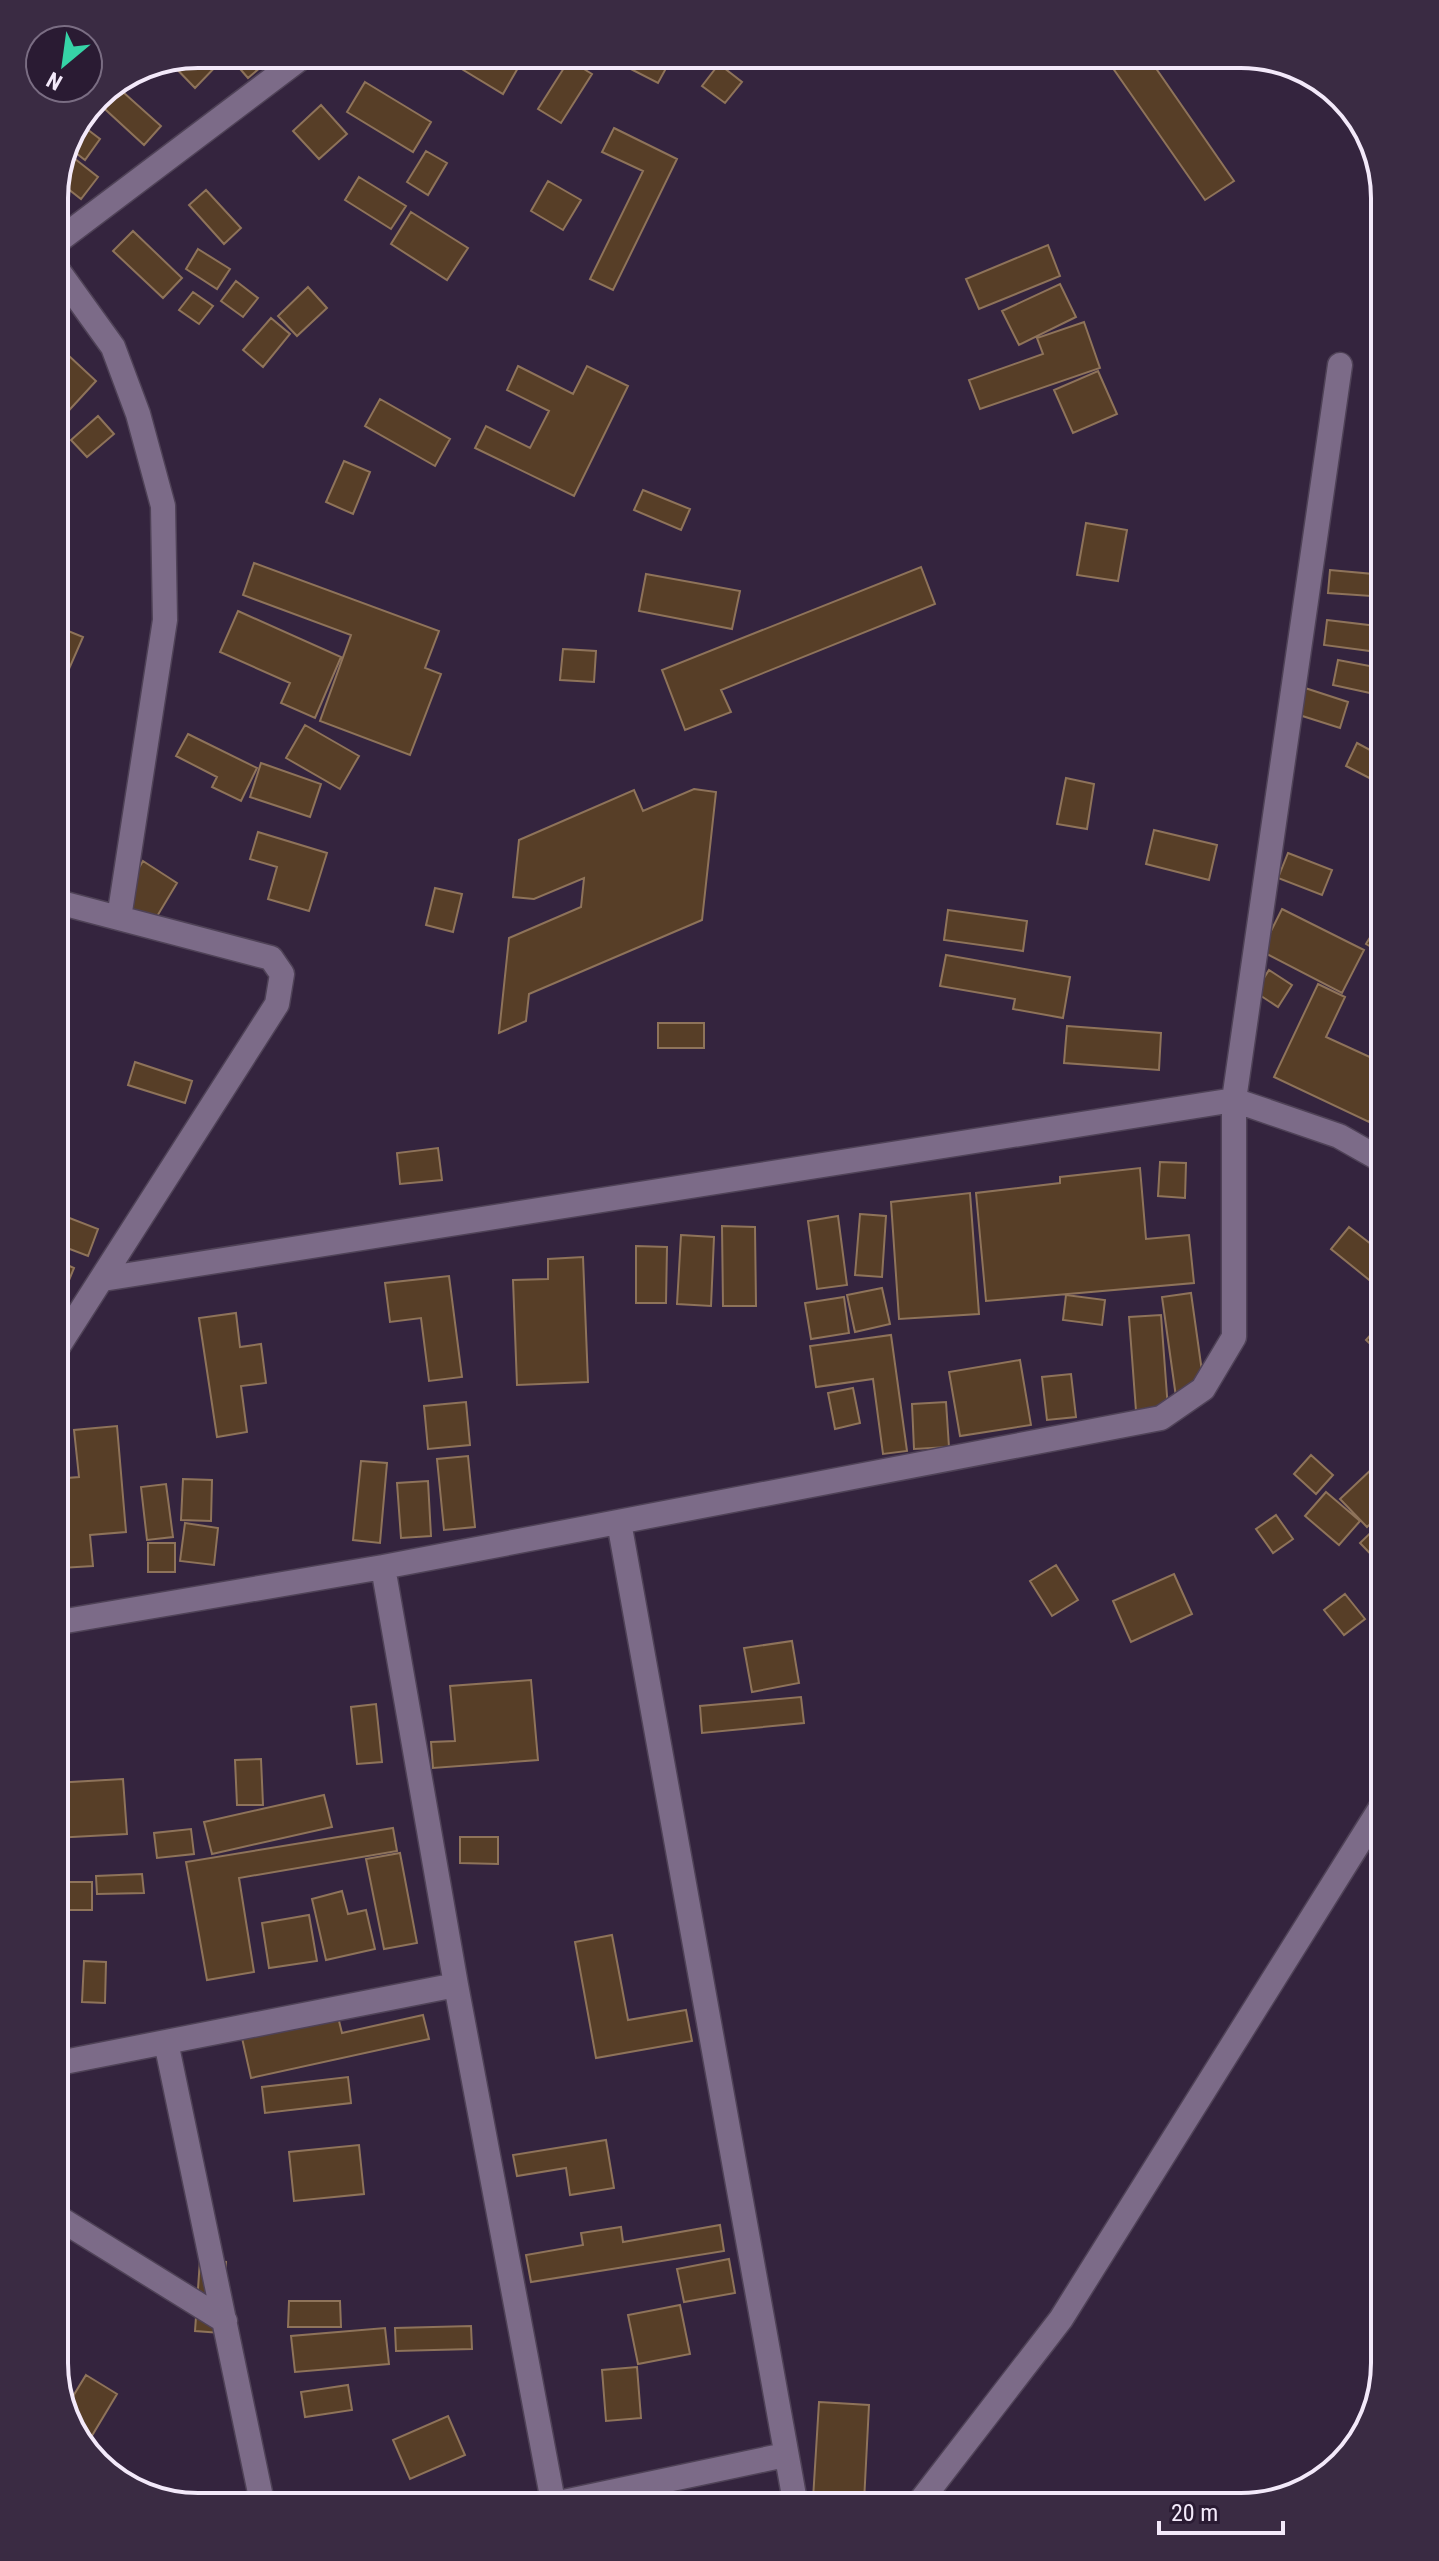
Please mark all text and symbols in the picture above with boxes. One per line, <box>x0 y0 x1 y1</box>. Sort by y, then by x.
north arrow <box>24 24 104 104</box>
text: N <box>43 67 67 95</box>
scale bar <box>1159 2485 1283 2535</box>
text: 20 m <box>1171 2499 1218 2527</box>

